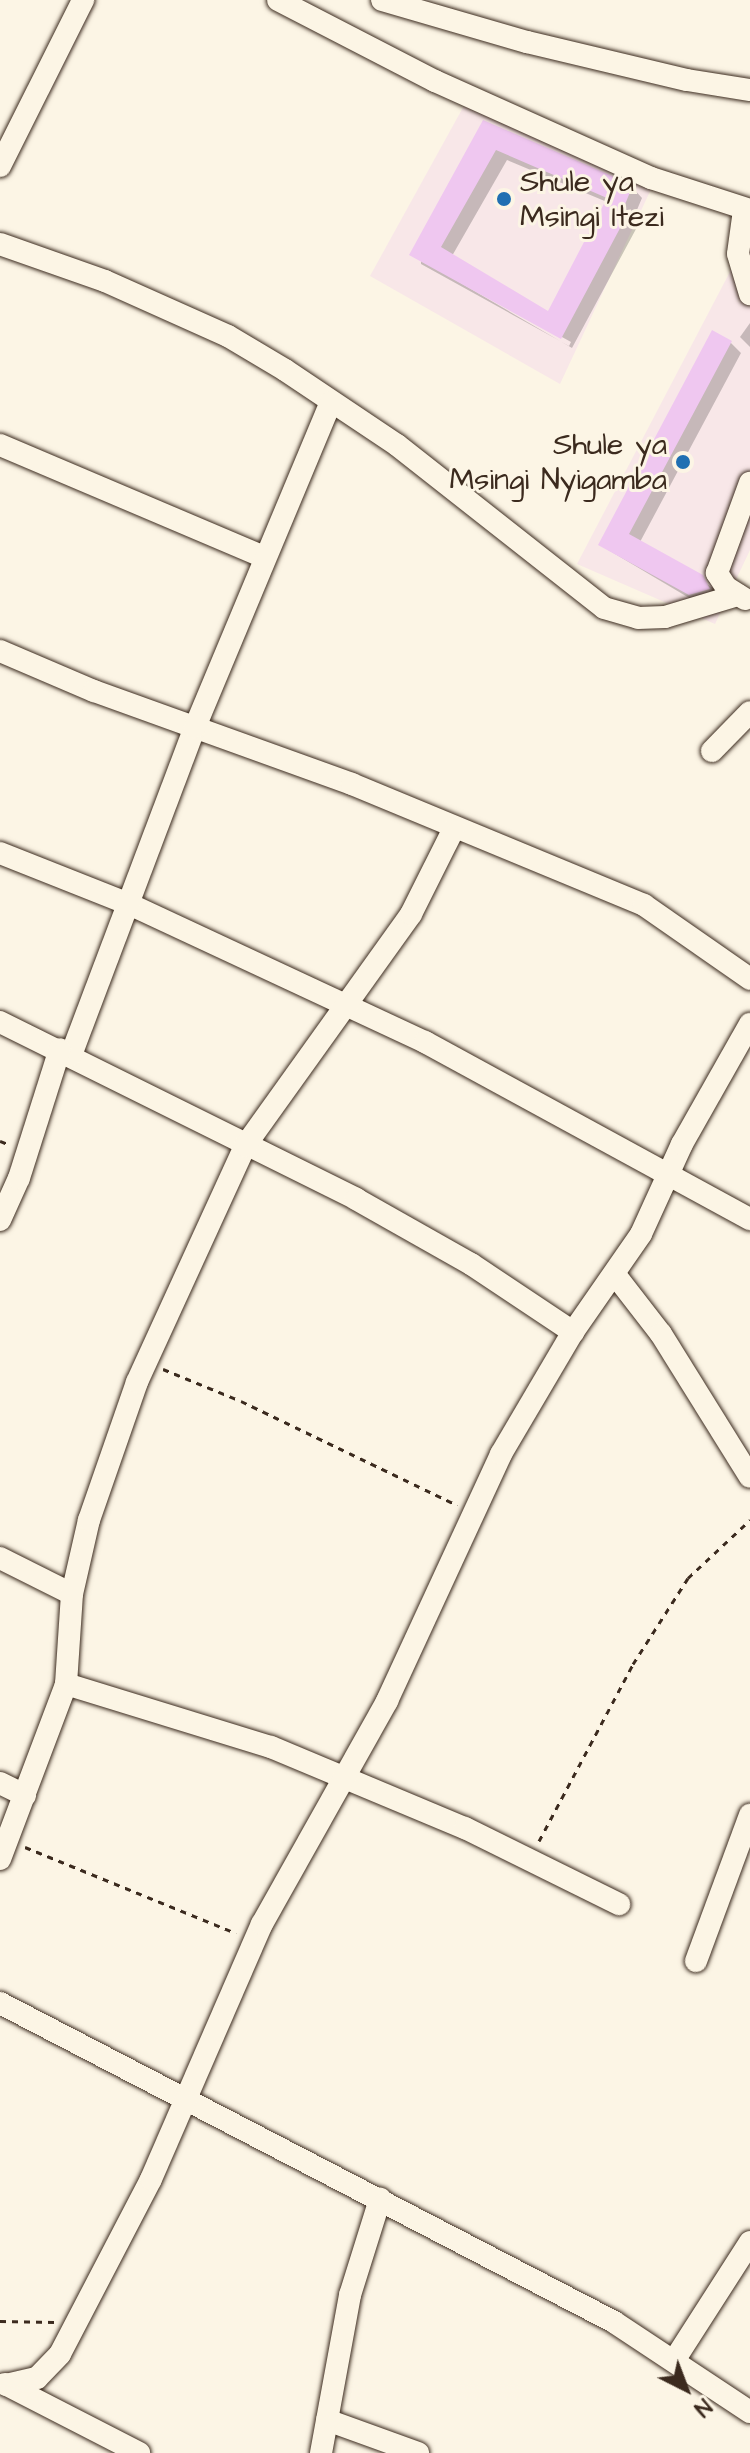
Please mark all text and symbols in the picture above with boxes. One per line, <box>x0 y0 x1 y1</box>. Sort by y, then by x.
place label: Shule ya Msingi Itezi <box>520 164 664 234</box>
marker: Shule ya Msingi Itezi <box>495 190 513 208</box>
place label: Shule ya Msingi Nyigamba <box>450 427 667 498</box>
marker: Shule ya Msingi Nyigamba <box>674 453 692 471</box>
north arrow <box>646 2349 726 2429</box>
text: N <box>687 2391 718 2423</box>

